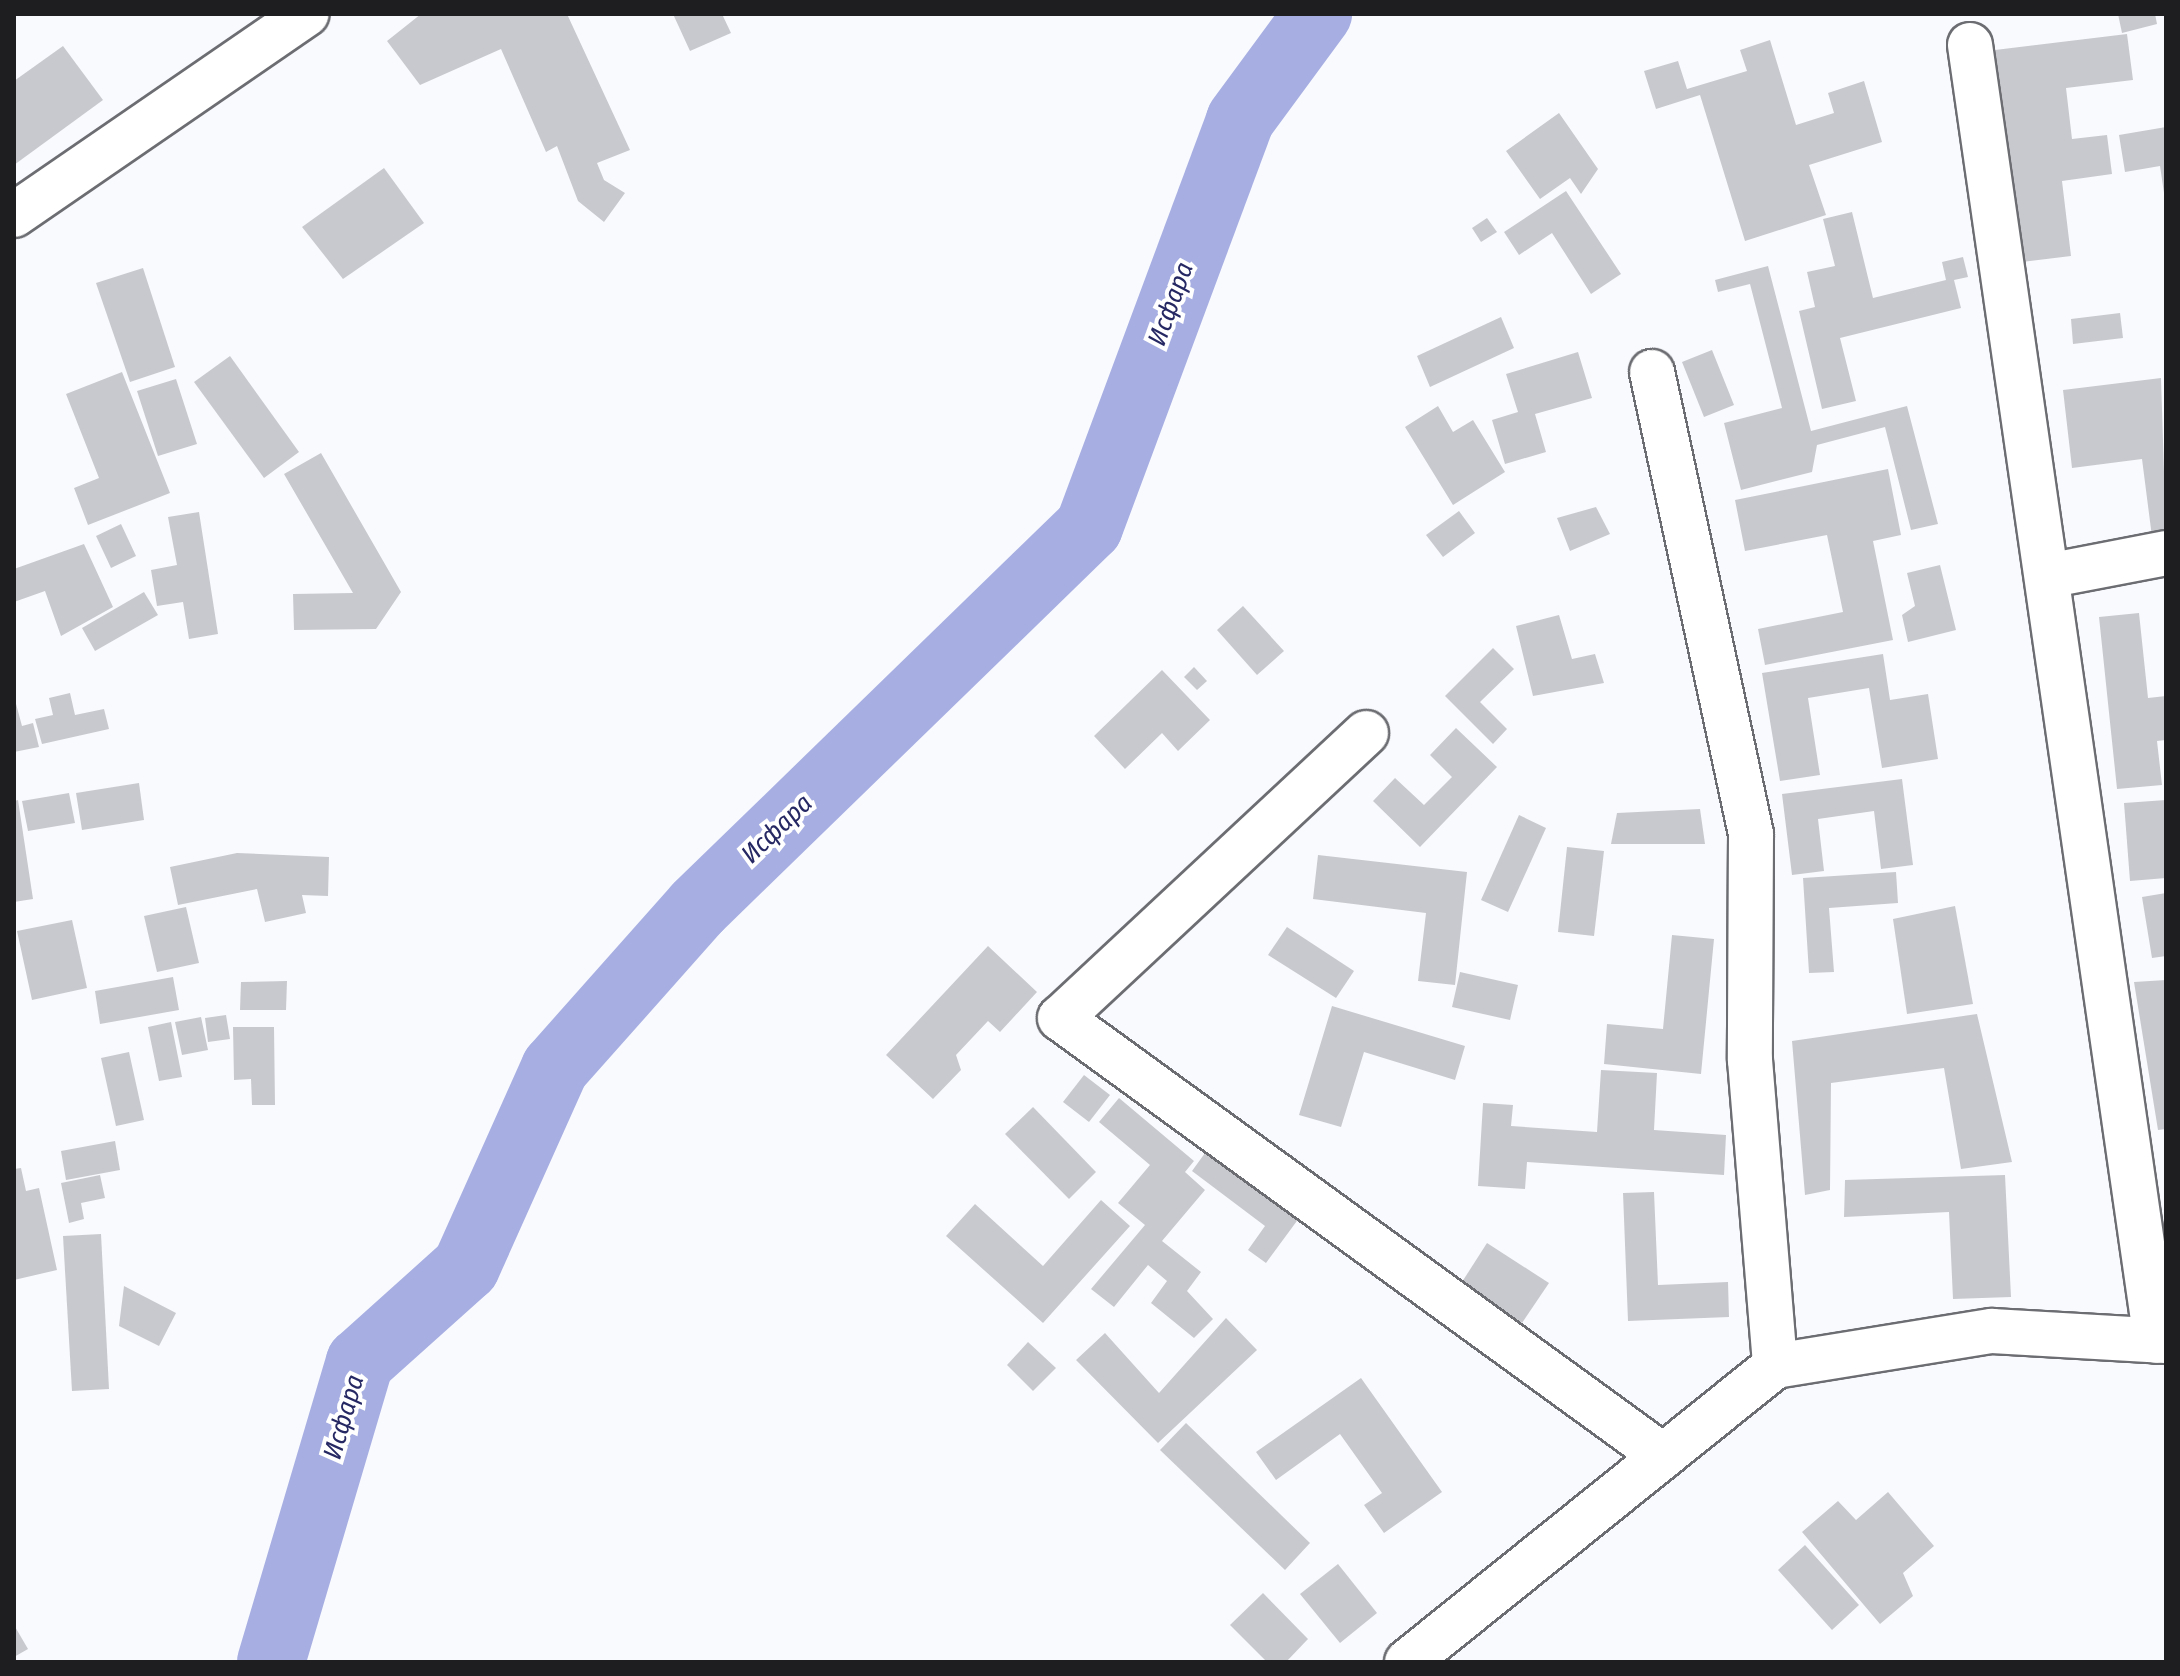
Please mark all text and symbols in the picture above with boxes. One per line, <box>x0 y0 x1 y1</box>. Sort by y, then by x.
water label: Исфара <box>1142 258 1200 350</box>
water label: Исфара <box>735 788 819 870</box>
water label: Исфара <box>317 1371 371 1463</box>

